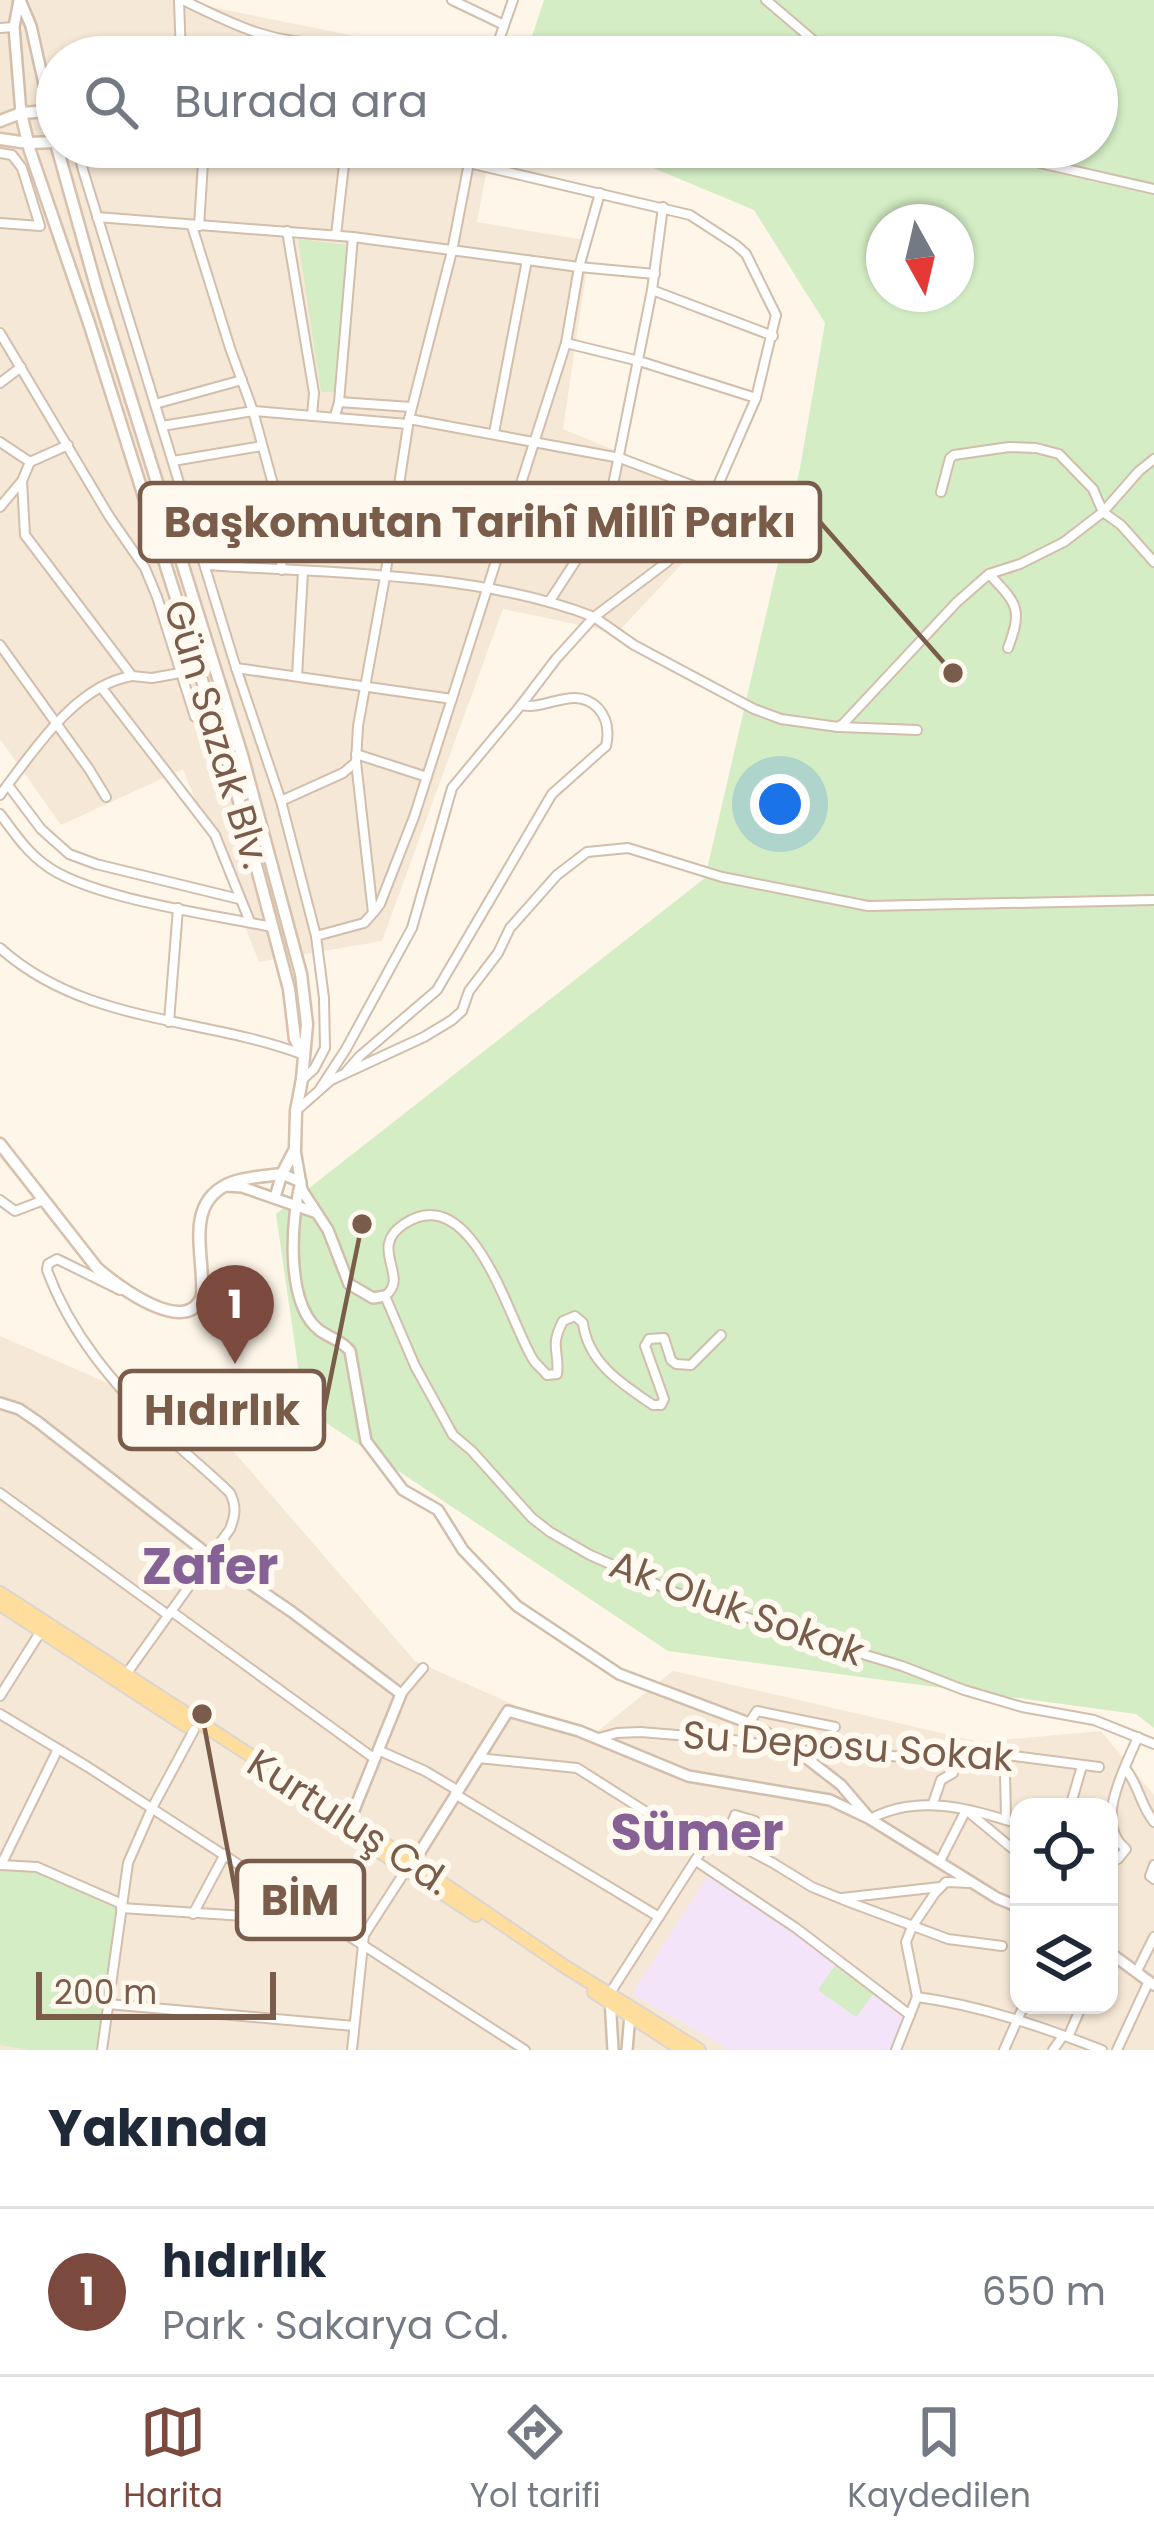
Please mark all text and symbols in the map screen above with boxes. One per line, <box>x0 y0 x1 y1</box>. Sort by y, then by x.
search box <box>36 36 1118 168</box>
icon: search <box>78 69 144 135</box>
text: Burada ara <box>174 70 428 133</box>
north arrow <box>866 204 974 312</box>
callout: Başkomutan Tarihî Millî Parkı <box>140 483 820 561</box>
text: Başkomutan Tarihî Millî Parkı <box>164 493 796 552</box>
street label: Gün Sazak Blv. <box>150 593 284 875</box>
your location <box>750 774 810 834</box>
pin: 1 <box>196 1265 274 1364</box>
callout: Hıdırlık <box>120 1371 324 1449</box>
text: Hıdırlık <box>144 1381 300 1440</box>
district label: Zafer <box>142 1530 278 1602</box>
street label: Ak Oluk Sokak <box>602 1537 872 1679</box>
street label: Su Deposu Sokak <box>681 1707 1015 1785</box>
street label: Kurtuluş Cd. <box>237 1736 461 1908</box>
district label: Sümer <box>611 1796 784 1868</box>
map controls <box>1010 1798 1118 2014</box>
button: locate <box>1010 1798 1118 1906</box>
callout: BİM <box>237 1861 364 1939</box>
text: BİM <box>261 1871 339 1930</box>
button: layers <box>1010 1906 1118 2014</box>
scale bar <box>36 1966 276 2019</box>
text: 200 m <box>54 1969 157 2016</box>
text: Yakında <box>48 2092 268 2164</box>
text: hıdırlık <box>162 2230 327 2293</box>
text: 1 <box>80 2264 94 2319</box>
text: 650 m <box>982 2264 1106 2319</box>
text: Park · Sakarya Cd. <box>162 2298 508 2353</box>
tab: Harita <box>123 2399 223 2521</box>
tab: Yol tarifi <box>470 2399 601 2521</box>
tab: Kaydedilen <box>847 2399 1031 2521</box>

